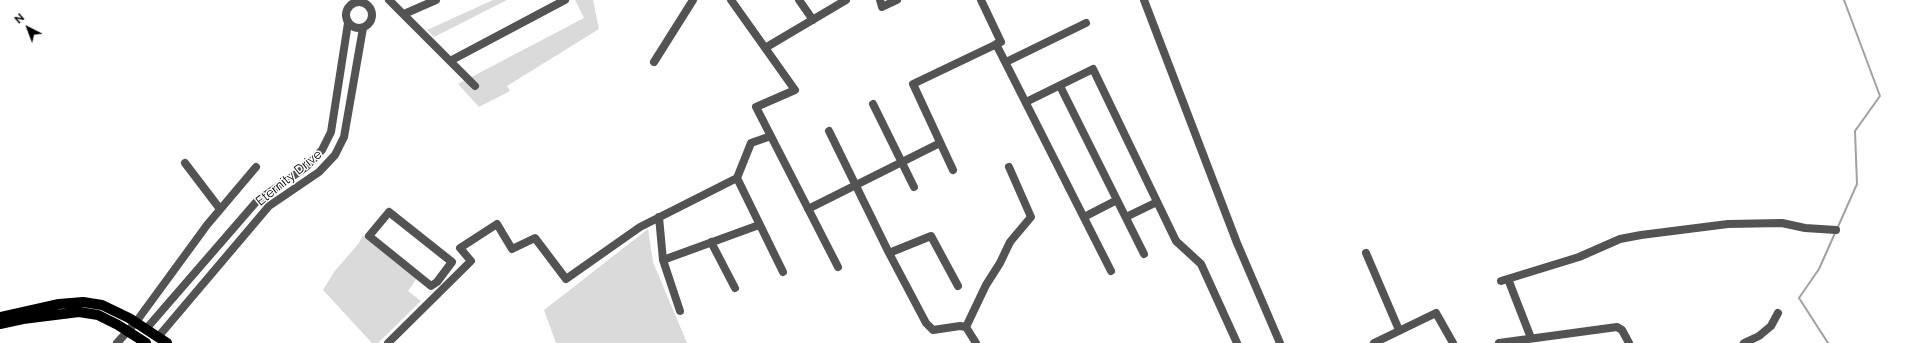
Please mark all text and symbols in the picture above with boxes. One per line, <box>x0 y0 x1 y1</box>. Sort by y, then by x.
north arrow <box>8 8 48 48</box>
text: N <box>12 11 27 26</box>
street label: Eternity Drive <box>253 147 325 209</box>

